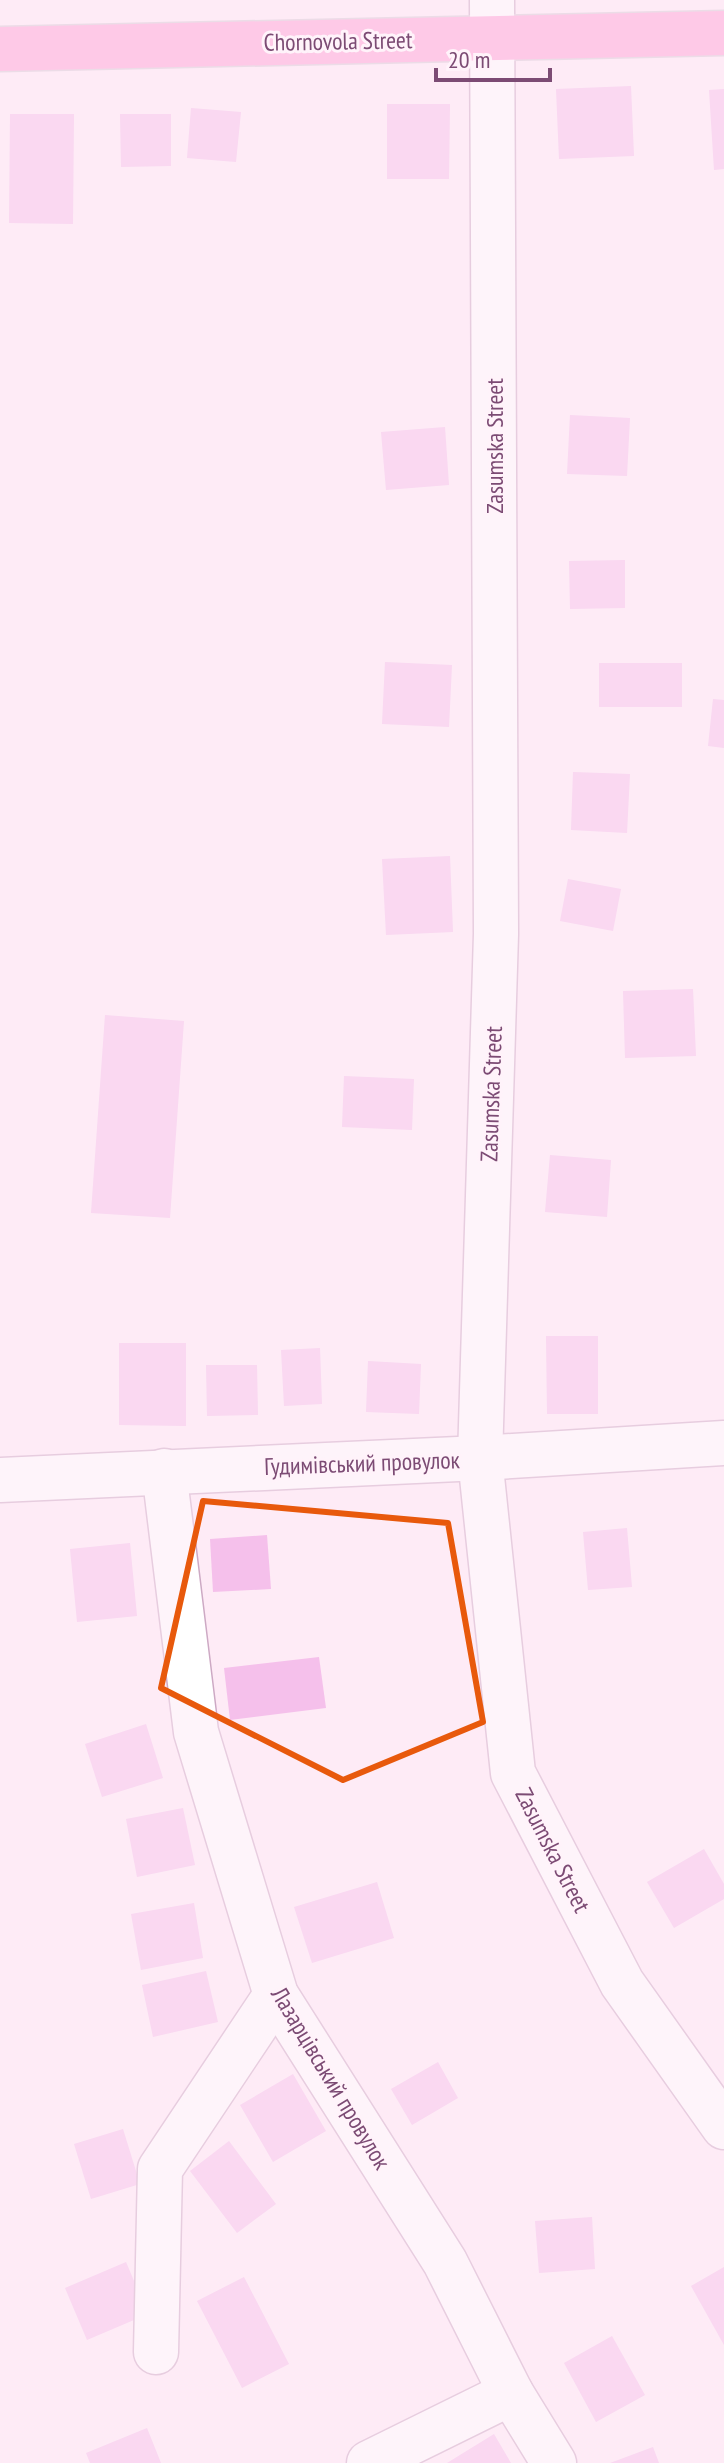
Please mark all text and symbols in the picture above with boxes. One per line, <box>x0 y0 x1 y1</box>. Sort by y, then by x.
street label: Chornovola Street <box>263 24 413 58</box>
scale bar <box>436 32 550 82</box>
text: 20 m <box>448 44 490 75</box>
street label: Zasumska Street <box>479 378 510 514</box>
street label: Zasumska Street <box>473 1025 509 1162</box>
street label: Гудимівський провулок <box>264 1444 461 1482</box>
street label: Zasumska Street <box>508 1783 598 1918</box>
street label: Лазарцівський провулок <box>264 1980 398 2176</box>

